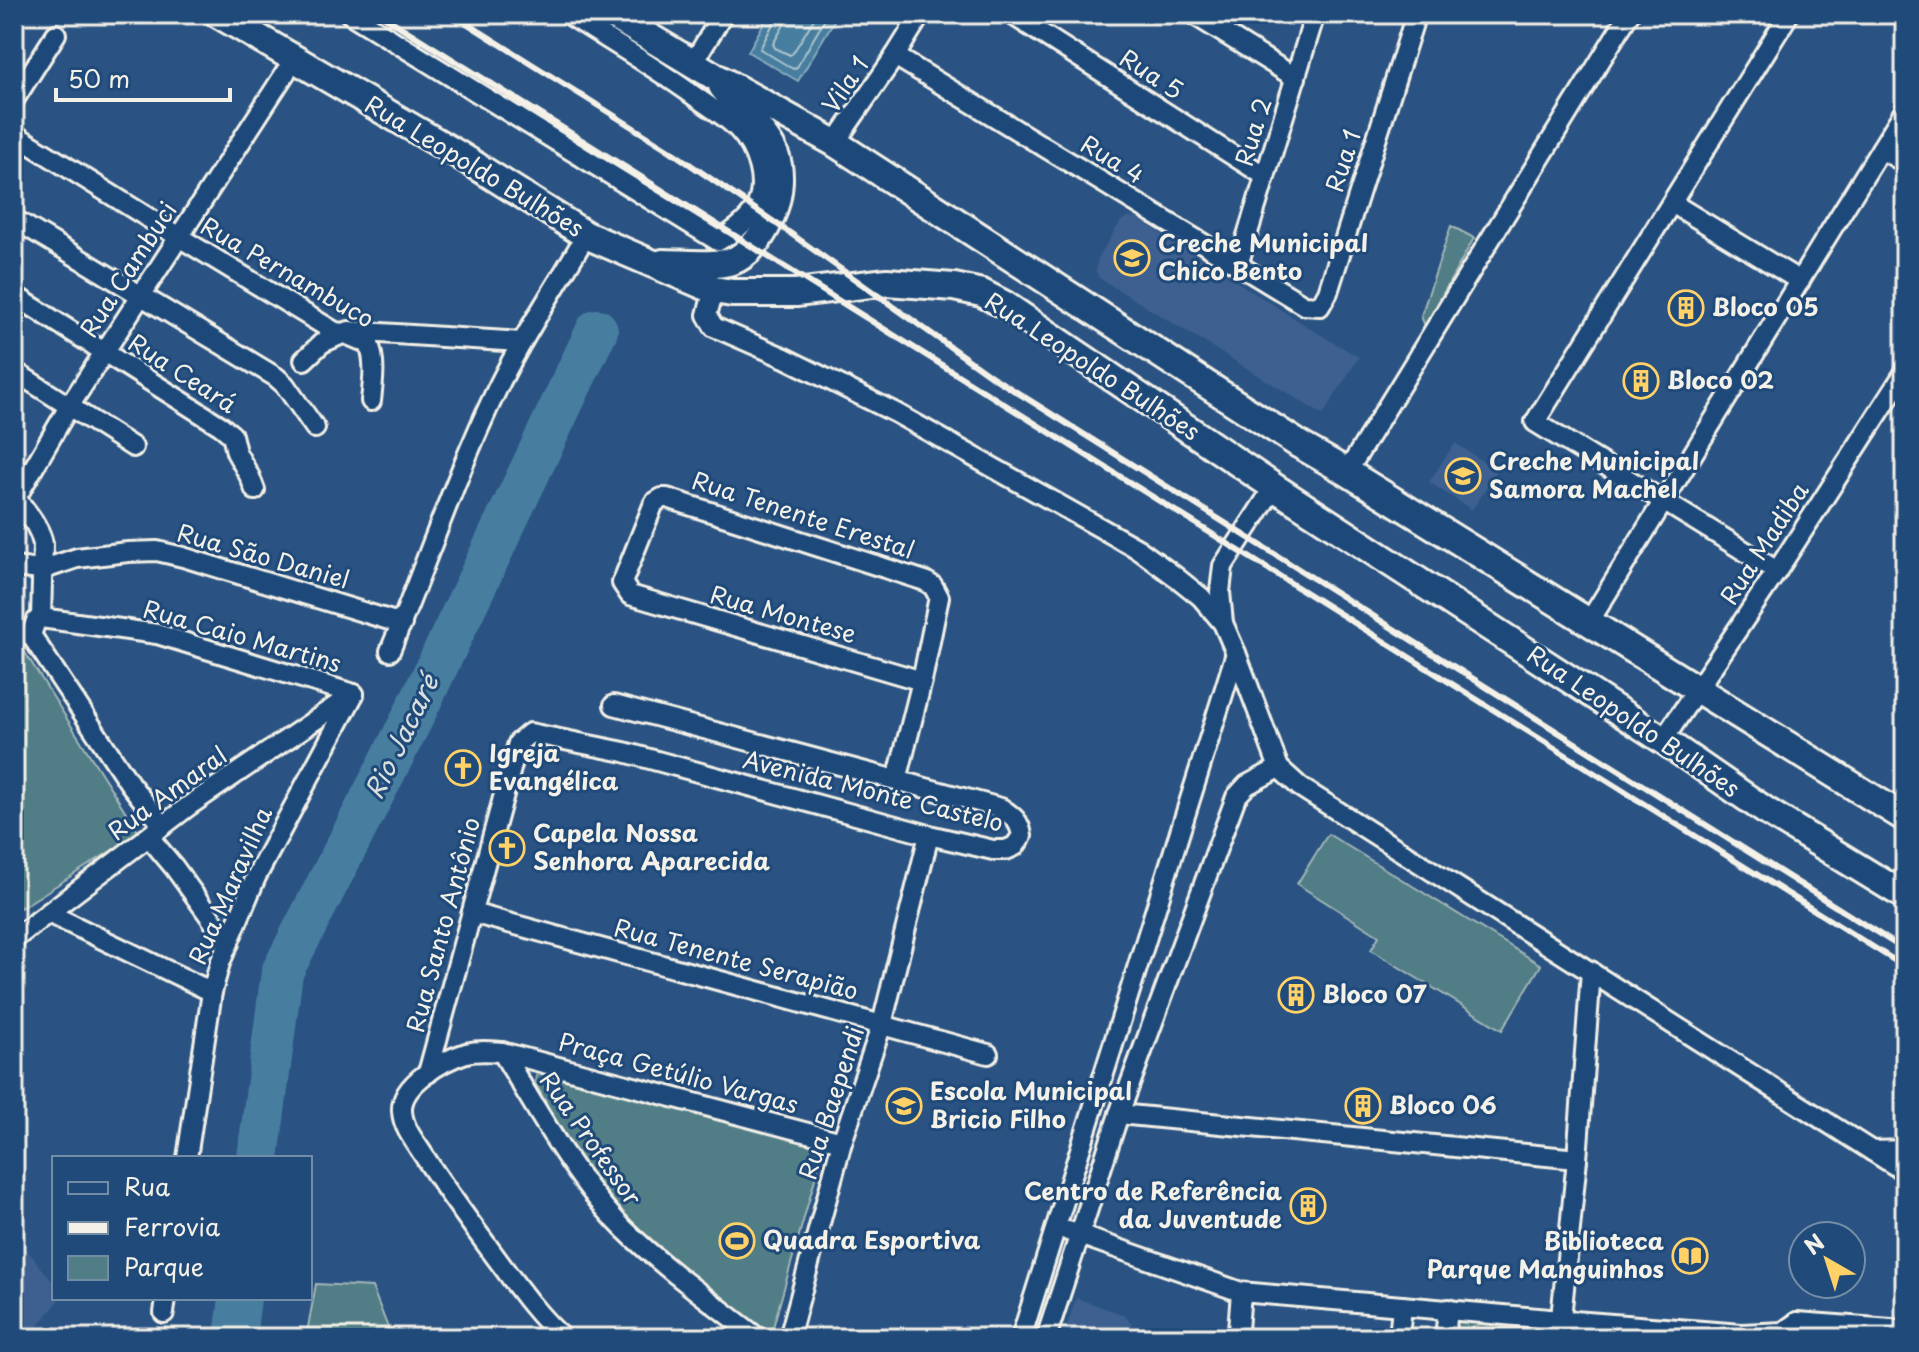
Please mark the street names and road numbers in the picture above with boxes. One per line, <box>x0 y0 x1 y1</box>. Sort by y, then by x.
street label: Rua 5 <box>1113 39 1191 107</box>
street label: Vila 1 <box>812 48 877 120</box>
street label: Rua Leopoldo Bulhões <box>359 85 591 245</box>
street label: Rua 2 <box>1225 93 1280 170</box>
street label: Rua 4 <box>1074 125 1152 191</box>
street label: Rua 1 <box>1315 125 1369 196</box>
street label: Rua Cambuci <box>70 194 185 344</box>
street label: Rua Pernambuco <box>194 207 382 336</box>
street label: Rua Leopoldo Bulhões <box>978 282 1208 449</box>
street label: Rua Ceará <box>122 324 244 421</box>
street label: Rua Tenente Erestal <box>688 461 919 567</box>
street label: Rua Madiba <box>1710 475 1816 611</box>
street label: Rua São Daniel <box>173 513 354 597</box>
street label: Rua Montese <box>706 575 861 651</box>
street label: Rua Caio Martins <box>139 590 346 681</box>
street label: Rua Leopoldo Bulhões <box>1520 636 1748 805</box>
street label: Rua Amaral <box>100 737 234 848</box>
street label: Avenida Monte Castelo <box>740 740 1007 840</box>
street label: Rua Maravilha <box>178 800 280 970</box>
street label: Rua Santo Antônio <box>396 813 488 1036</box>
street label: Rua Tenente Serapião <box>610 908 863 1008</box>
street label: Rua Baependi <box>788 1021 872 1184</box>
street label: Praça Getúlio Vargas <box>554 1023 803 1121</box>
street label: Rua Professor <box>532 1063 652 1213</box>

